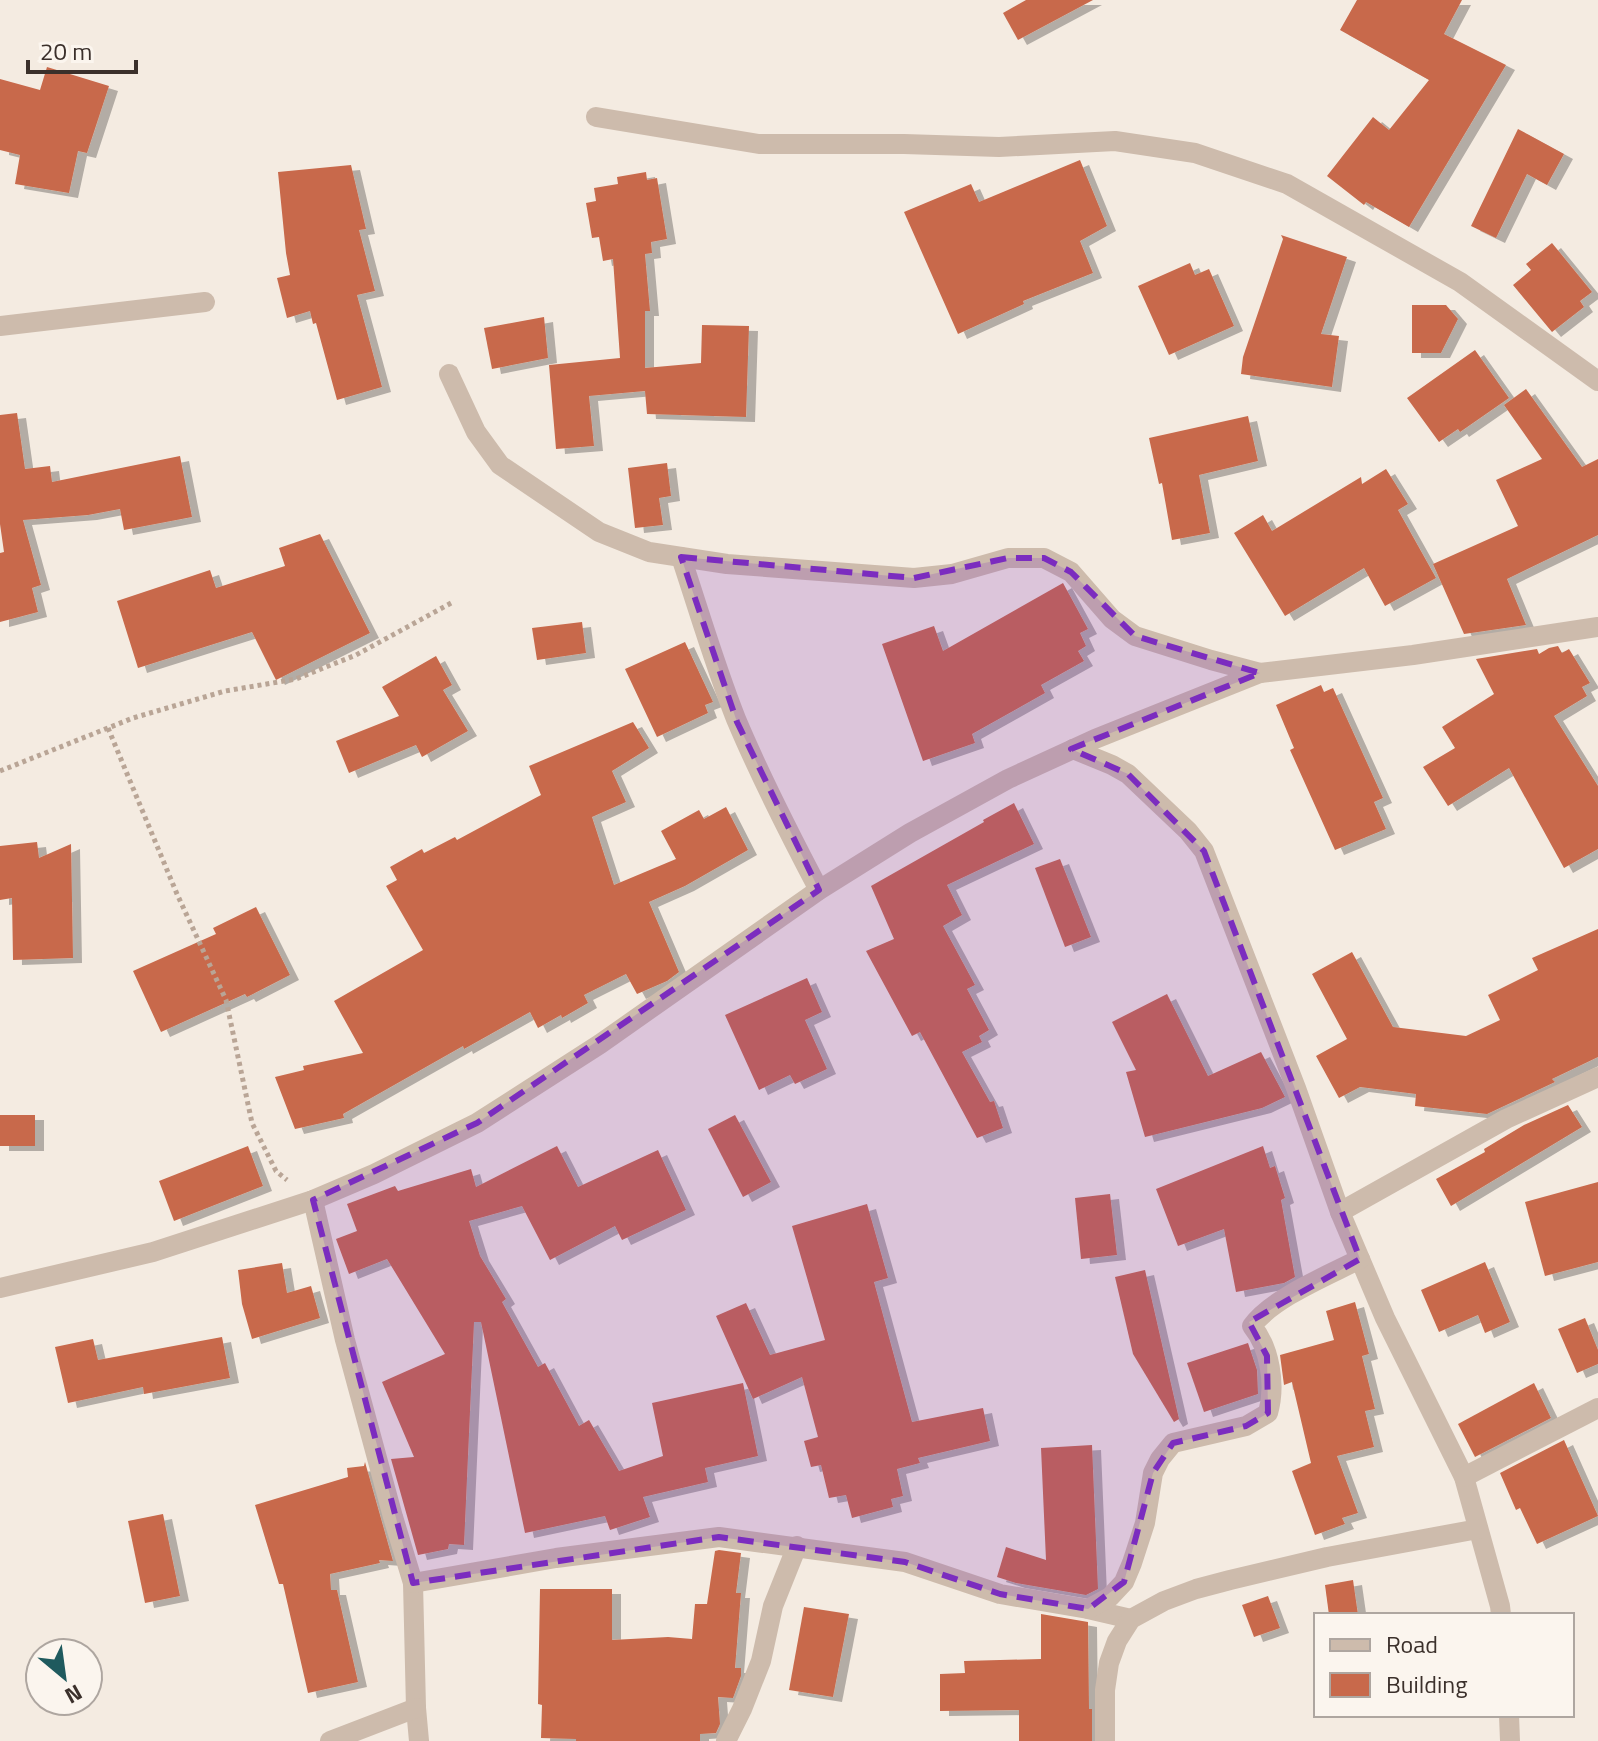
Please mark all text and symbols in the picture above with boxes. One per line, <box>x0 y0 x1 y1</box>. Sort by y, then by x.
scale bar <box>28 24 136 74</box>
text: 20 m <box>40 33 92 69</box>
legend <box>1314 1613 1574 1717</box>
text: Road <box>1386 1626 1438 1662</box>
north arrow <box>24 1637 104 1717</box>
text: Building <box>1386 1666 1468 1702</box>
text: N <box>59 1676 89 1713</box>

